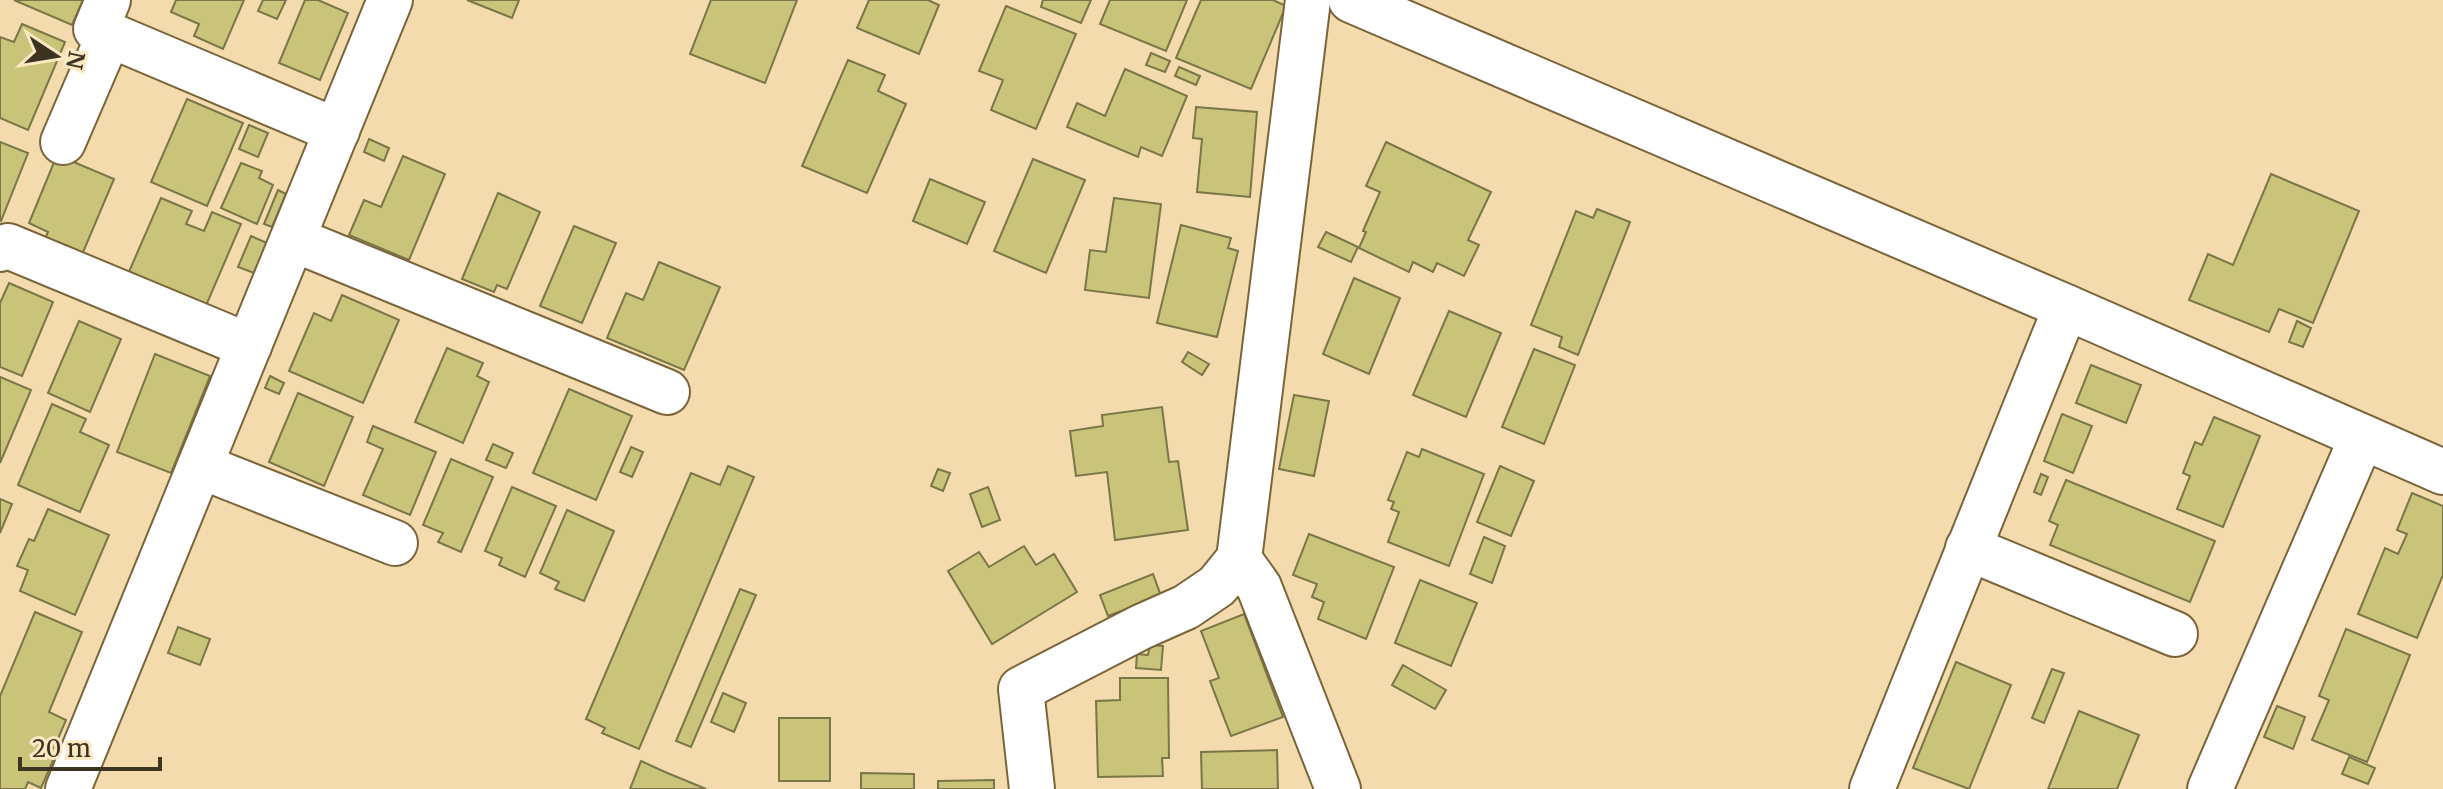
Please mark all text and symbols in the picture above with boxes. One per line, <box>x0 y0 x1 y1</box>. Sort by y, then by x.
north arrow <box>16 16 96 96</box>
text: N <box>60 49 91 72</box>
scale bar <box>20 721 160 771</box>
text: 20 m <box>32 733 91 764</box>

